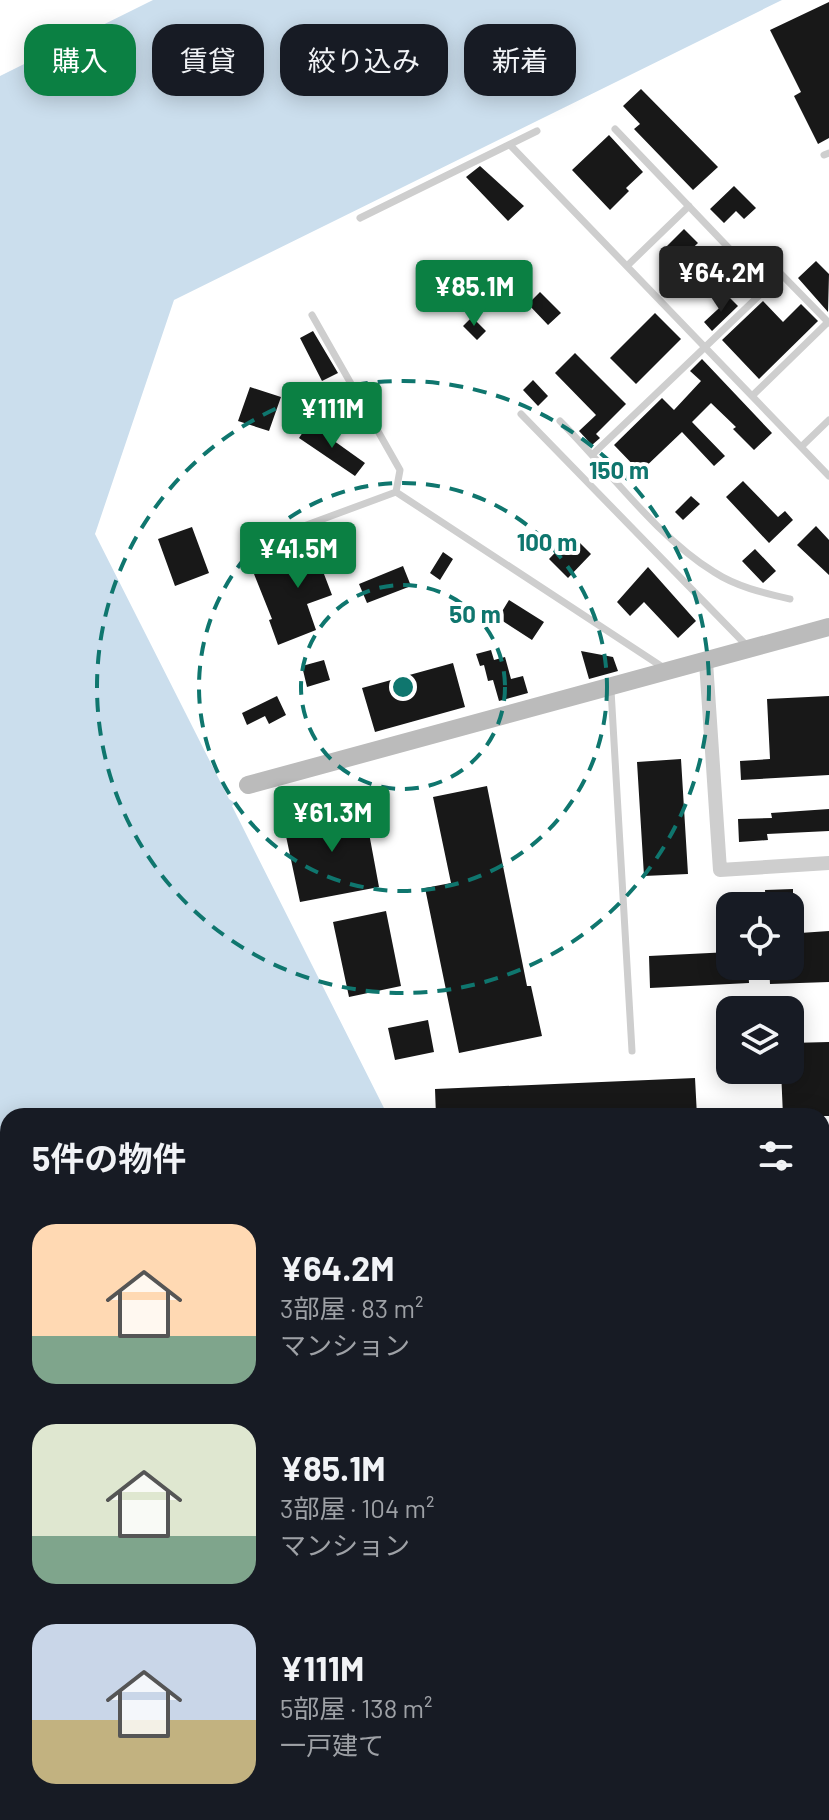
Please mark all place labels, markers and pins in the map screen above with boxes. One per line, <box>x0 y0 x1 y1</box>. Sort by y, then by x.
pin: ¥64.2M <box>656 246 786 314</box>
pin: ¥85.1M <box>409 260 539 328</box>
pin: ¥111M <box>276 382 388 450</box>
pin: ¥41.5M <box>233 522 363 590</box>
centre of rings <box>389 673 417 701</box>
pin: ¥61.3M <box>267 786 397 854</box>

